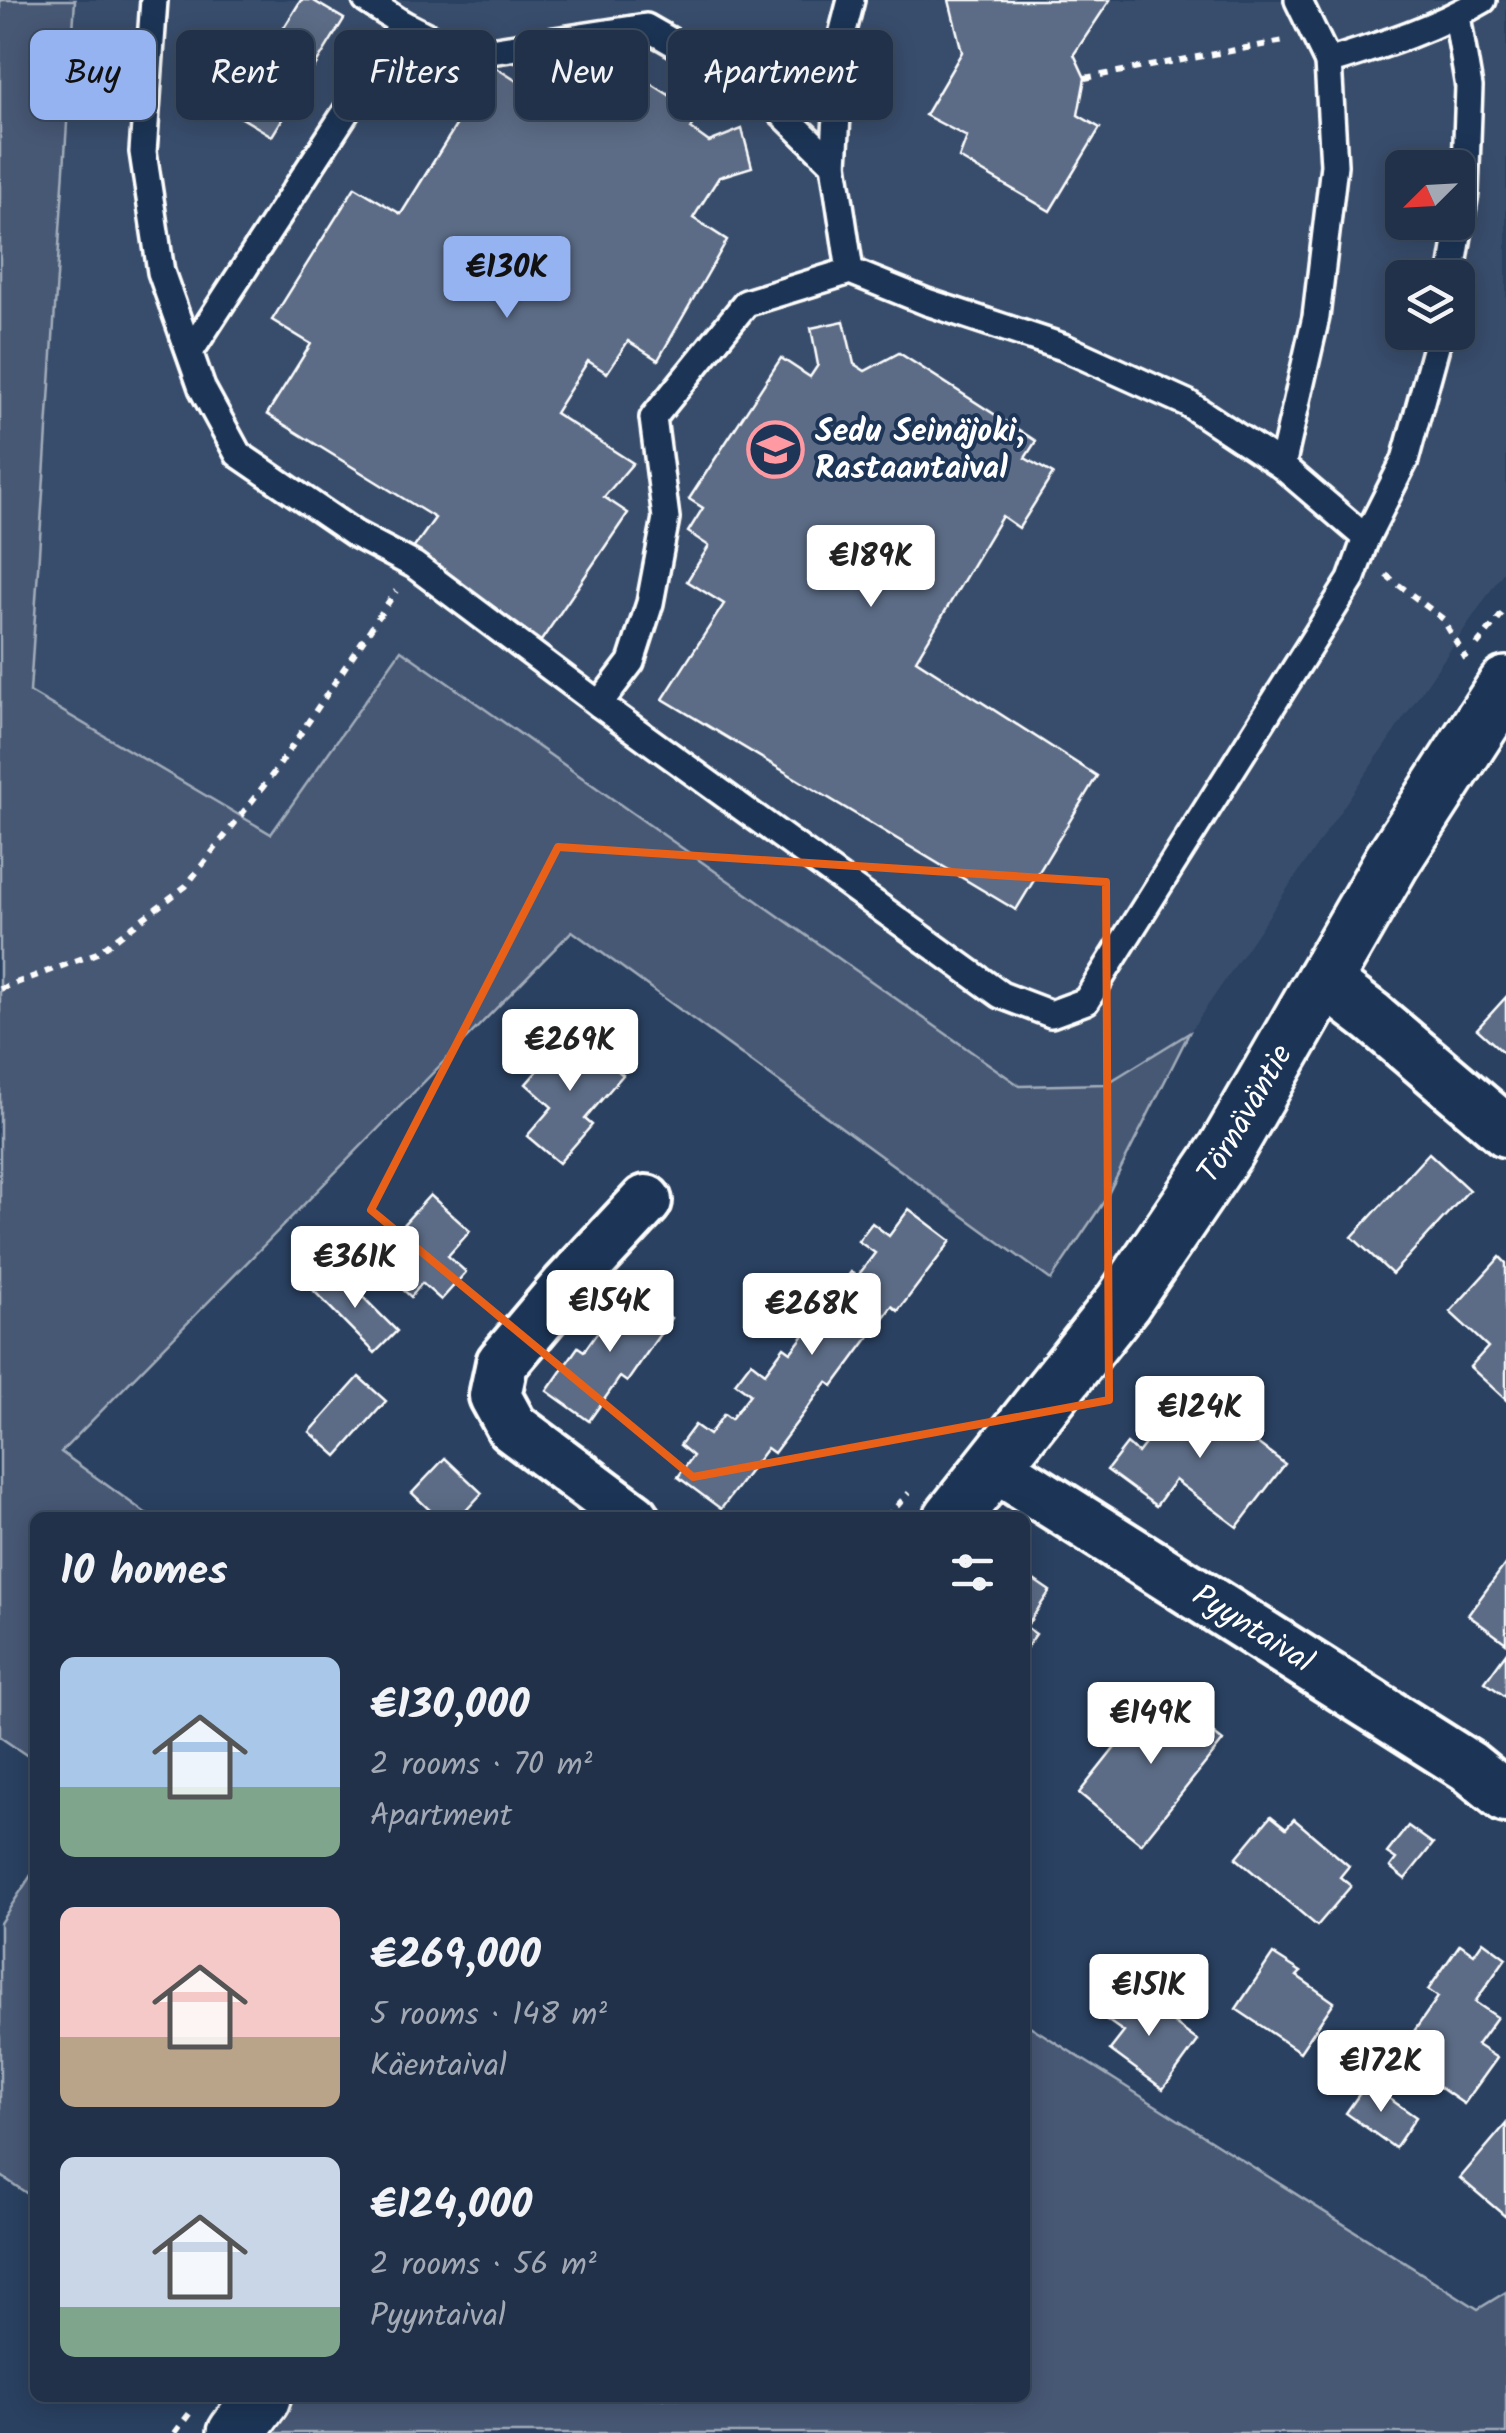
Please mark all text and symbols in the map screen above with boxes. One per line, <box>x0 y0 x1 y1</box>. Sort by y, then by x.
chip: Buy <box>30 30 156 120</box>
chip: Rent <box>176 30 314 120</box>
chip: Filters <box>334 30 495 120</box>
chip: New <box>515 30 648 120</box>
chip: Apartment <box>668 30 893 120</box>
north arrow <box>1385 150 1475 240</box>
map controls <box>1385 150 1475 350</box>
pin: €130K <box>437 236 577 321</box>
text: €130K <box>465 243 549 294</box>
button: layers <box>1385 260 1475 350</box>
place label: Sedu Seinäjoki, Rastaantaival <box>815 407 1025 495</box>
school or university icon: Sedu Seinäjoki, Rastaantaival <box>746 420 806 480</box>
pin: €189K <box>801 525 941 610</box>
text: €189K <box>829 532 913 583</box>
pin: €269K <box>500 1009 640 1094</box>
text: €269K <box>524 1016 616 1067</box>
street label: Törnäväntie <box>1185 1035 1307 1194</box>
pin: €361K <box>285 1226 425 1311</box>
text: €361K <box>313 1233 397 1284</box>
pin: €154K <box>540 1270 680 1355</box>
pin: €268K <box>742 1273 882 1358</box>
text: €154K <box>569 1277 651 1328</box>
text: €268K <box>765 1280 859 1331</box>
pin: €124K <box>1130 1376 1270 1461</box>
text: €124K <box>1157 1383 1243 1434</box>
text: 10 homes <box>60 1539 228 1606</box>
icon: filters <box>945 1545 1000 1600</box>
street label: Pyyntaival <box>1182 1571 1324 1687</box>
text: €130,000 <box>370 1673 529 1740</box>
pin: €149K <box>1081 1682 1221 1767</box>
text: €149K <box>1110 1689 1192 1740</box>
icon: home <box>140 1697 260 1817</box>
text: 2 rooms · 70 m² <box>370 1740 592 1791</box>
text: Apartment <box>370 1791 512 1842</box>
text: €269,000 <box>370 1923 541 1990</box>
icon: home <box>140 1947 260 2067</box>
pin: €151K <box>1079 1954 1219 2039</box>
text: €151K <box>1111 1961 1187 2012</box>
text: 5 rooms · 148 m² <box>370 1990 607 2041</box>
pin: €172K <box>1311 2030 1451 2115</box>
text: €172K <box>1340 2037 1422 2088</box>
text: Käentaival <box>370 2041 507 2092</box>
text: €124,000 <box>370 2173 532 2240</box>
icon: home <box>140 2197 260 2317</box>
text: 2 rooms · 56 m² <box>370 2240 597 2291</box>
text: Pyyntaival <box>370 2291 506 2342</box>

